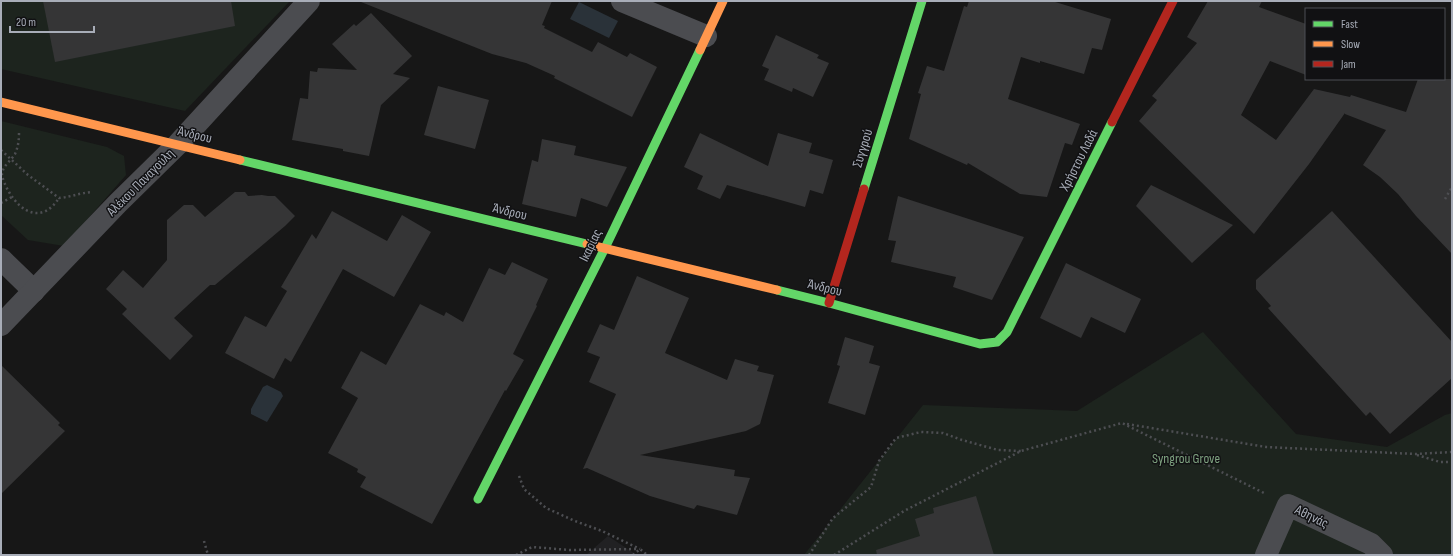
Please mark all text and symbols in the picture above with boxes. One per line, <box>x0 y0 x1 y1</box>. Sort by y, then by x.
scale bar <box>10 8 94 34</box>
legend <box>1305 8 1445 80</box>
text: 20 m <box>16 15 36 30</box>
text: Fast <box>1341 17 1358 32</box>
text: Slow <box>1341 37 1360 52</box>
text: Jam <box>1340 57 1356 72</box>
street label: Άνδρου <box>176 122 214 147</box>
street label: Χρήστου Λαδά <box>1055 126 1101 195</box>
street label: Συγγρού <box>849 127 876 169</box>
street label: Αλέκου Παναγούλη <box>102 145 178 220</box>
street label: Άνδρου <box>491 199 529 224</box>
street label: Ικαρίας <box>575 226 606 264</box>
street label: Άνδρου <box>806 275 844 300</box>
park label: Syngrou Grove <box>1152 450 1220 467</box>
street label: Αθηνάς <box>1291 501 1331 532</box>

